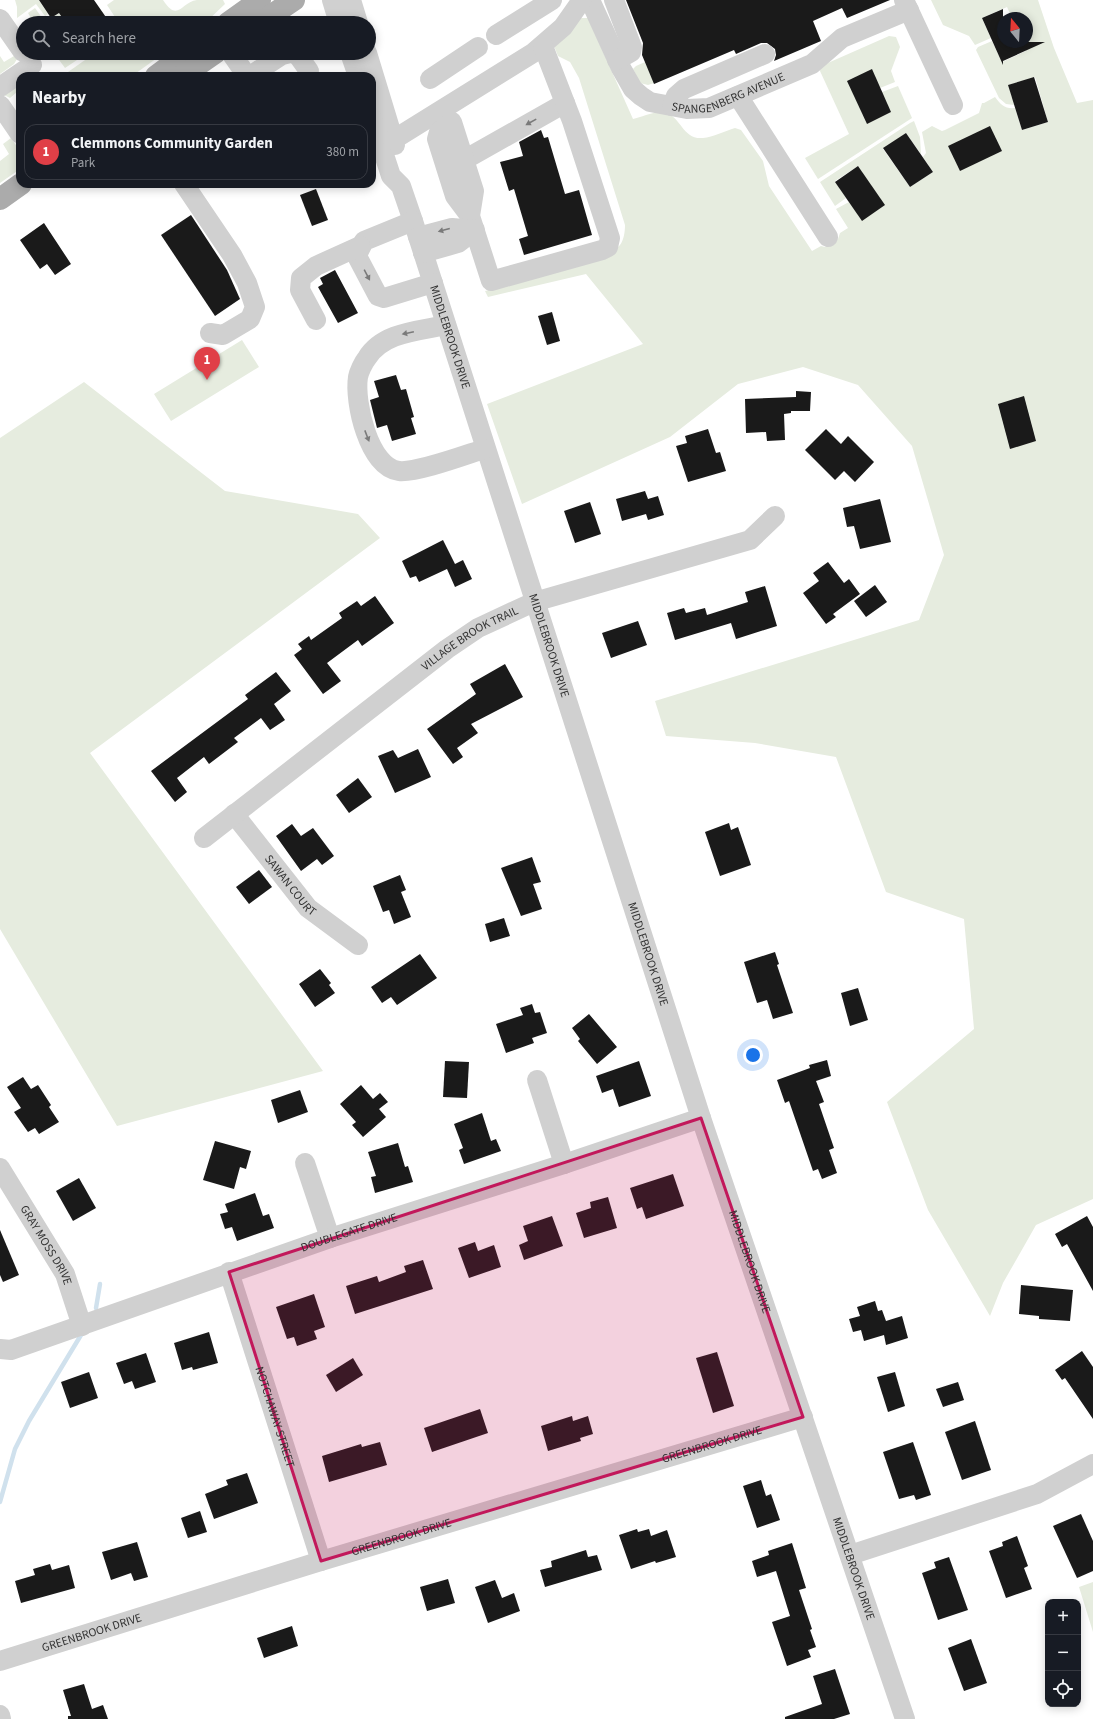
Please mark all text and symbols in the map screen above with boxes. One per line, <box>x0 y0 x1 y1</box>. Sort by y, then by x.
north arrow <box>997 12 1033 48</box>
search box <box>16 16 376 60</box>
icon: search <box>30 27 52 49</box>
text: Search here <box>62 28 136 49</box>
street label: SPANGENBERG AVENUE <box>670 68 787 118</box>
text: Nearby <box>32 86 86 110</box>
one-way arrow <box>525 118 537 125</box>
text: Clemmons Community Garden <box>71 133 273 154</box>
text: 1 <box>43 143 49 161</box>
text: 380 m <box>326 143 359 161</box>
text: Park <box>71 154 95 172</box>
one-way arrow <box>437 227 449 233</box>
one-way arrow <box>364 269 370 280</box>
street label: MIDDLEBROOK DRIVE <box>426 283 475 391</box>
one-way arrow <box>402 331 414 337</box>
pin: 1 <box>194 347 220 380</box>
one-way arrow <box>364 430 370 442</box>
street label: MIDDLEBROOK DRIVE <box>525 592 574 699</box>
street label: VILLAGE BROOK TRAIL <box>418 602 521 675</box>
street label: SAWAN COURT <box>261 851 320 920</box>
street label: MIDDLEBROOK DRIVE <box>624 900 673 1008</box>
your location <box>743 1045 763 1065</box>
street label: GRAY MOSS DRIVE <box>16 1202 76 1287</box>
street label: MIDDLEBROOK DRIVE <box>724 1208 775 1316</box>
street label: DOUBLEGATE DRIVE <box>298 1209 399 1256</box>
street label: NOTCHAWAY STREET <box>251 1364 299 1470</box>
street label: GREENBROOK DRIVE <box>660 1421 764 1467</box>
street label: GREENBROOK DRIVE <box>349 1514 453 1560</box>
street label: MIDDLEBROOK DRIVE <box>829 1515 879 1622</box>
map controls <box>1045 1599 1081 1707</box>
button: + <box>1045 1599 1081 1635</box>
street label: GREENBROOK DRIVE <box>40 1609 144 1656</box>
button: − <box>1045 1635 1081 1671</box>
button: locate <box>1045 1671 1081 1707</box>

